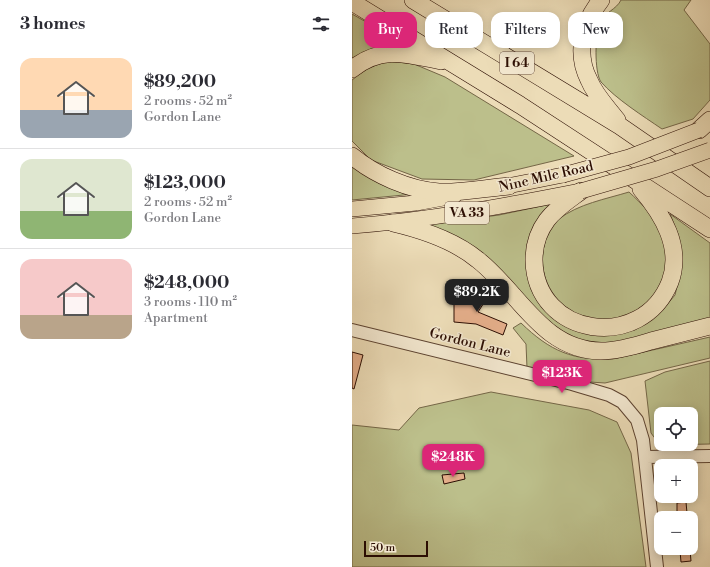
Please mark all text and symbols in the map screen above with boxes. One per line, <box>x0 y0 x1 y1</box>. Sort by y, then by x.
chip: Buy <box>364 12 417 48</box>
chip: Rent <box>425 12 483 48</box>
chip: Filters <box>491 12 560 48</box>
chip: New <box>568 12 623 48</box>
text: 3 homes <box>20 13 85 35</box>
icon: filters <box>310 13 332 35</box>
road number: I 64 <box>500 52 534 74</box>
text: $89,200 <box>144 71 216 93</box>
icon: home <box>52 74 100 122</box>
text: 2 rooms · 52 m² <box>144 93 232 109</box>
text: Gordon Lane <box>144 109 221 125</box>
street label: Nine Mile Road <box>497 157 595 197</box>
text: $123,000 <box>144 172 226 194</box>
icon: home <box>52 175 100 223</box>
text: 2 rooms · 52 m² <box>144 194 232 210</box>
road number: VA 33 <box>445 202 489 224</box>
text: Gordon Lane <box>144 210 221 226</box>
text: $248,000 <box>144 272 229 294</box>
icon: home <box>52 275 100 323</box>
pin: $89.2K <box>444 279 510 313</box>
text: $89.2K <box>454 284 500 300</box>
text: 3 rooms · 110 m² <box>144 294 237 310</box>
text: Apartment <box>144 310 208 326</box>
street label: Gordon Lane <box>428 324 512 362</box>
pin: $123K <box>534 360 590 394</box>
text: $123K <box>542 365 582 381</box>
map controls <box>654 407 698 555</box>
button: locate <box>654 407 698 451</box>
pin: $248K <box>425 444 481 478</box>
text: $248K <box>431 449 475 465</box>
button: + <box>654 459 698 503</box>
button: − <box>654 511 698 555</box>
scale bar <box>364 539 428 558</box>
text: 50 m <box>370 541 395 555</box>

